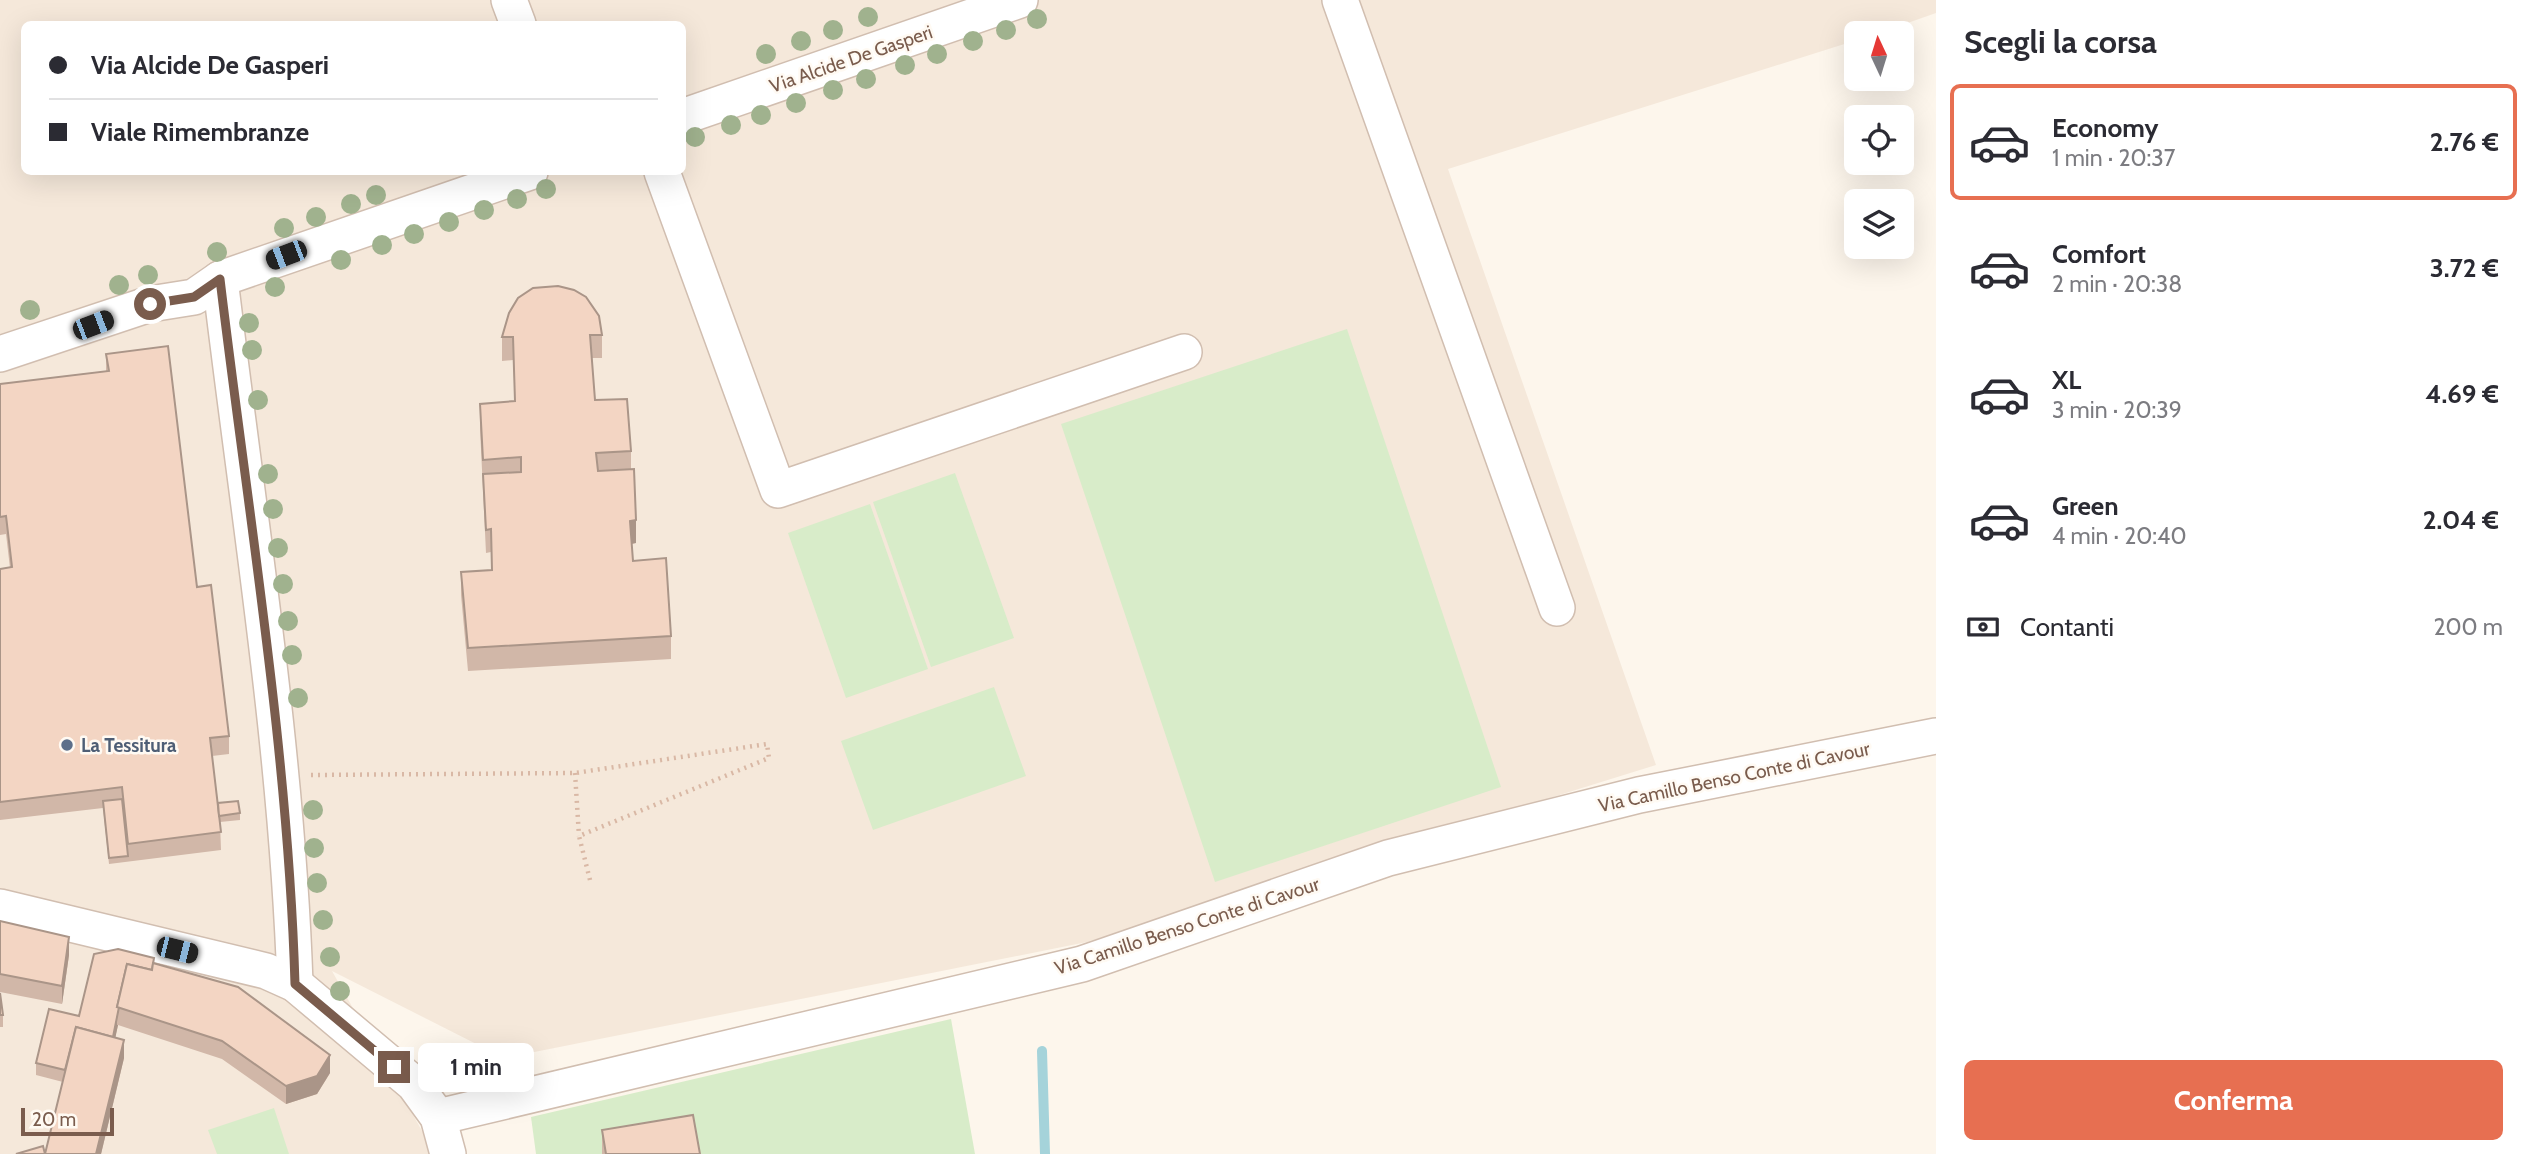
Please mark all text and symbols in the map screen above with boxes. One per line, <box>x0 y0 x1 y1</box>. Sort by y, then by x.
street label: Via Alcide De Gasperi <box>767 20 935 98</box>
north arrow <box>1844 21 1914 91</box>
map controls <box>1844 21 1914 259</box>
text: Scegli la corsa <box>1964 22 2157 61</box>
text: Via Alcide De Gasperi <box>91 49 329 81</box>
button: locate <box>1844 105 1914 175</box>
icon: car <box>1968 111 2031 174</box>
text: Economy <box>2052 112 2158 144</box>
text: Viale Rimembranze <box>91 116 309 148</box>
text: 2.76 € <box>2430 126 2499 158</box>
text: 1 min · 20:37 <box>2052 144 2175 172</box>
button: layers <box>1844 189 1914 259</box>
icon: car <box>1968 237 2031 300</box>
car <box>263 238 310 272</box>
text: Comfort <box>2052 238 2146 270</box>
text: 3.72 € <box>2430 252 2499 284</box>
text: 2 min · 20:38 <box>2052 270 2182 298</box>
route start <box>134 288 166 320</box>
car <box>70 308 117 342</box>
icon: car <box>1968 363 2031 426</box>
text: XL <box>2052 364 2081 396</box>
text: 4.69 € <box>2425 378 2499 410</box>
text: 3 min · 20:39 <box>2052 396 2182 424</box>
icon: car <box>1968 489 2031 552</box>
text: Green <box>2052 490 2119 522</box>
text: 2.04 € <box>2423 504 2499 536</box>
text: 4 min · 20:40 <box>2052 522 2186 550</box>
icon: cash <box>1964 608 2002 646</box>
text: Contanti <box>2020 611 2114 643</box>
text: 200 m <box>2433 613 2503 641</box>
place label: La Tessitura <box>81 734 177 757</box>
marker: La Tessitura <box>59 737 75 753</box>
street label: Via Camillo Benso Conte di Cavour <box>1596 737 1872 817</box>
street label: Via Camillo Benso Conte di Cavour <box>1052 872 1322 980</box>
car <box>155 935 200 965</box>
callout: 1 min <box>418 1042 534 1092</box>
route end <box>378 1051 410 1083</box>
text: 1 min <box>450 1053 502 1081</box>
button: Conferma <box>1964 1060 2503 1140</box>
scale bar <box>21 1105 114 1137</box>
text: 20 m <box>32 1108 76 1131</box>

